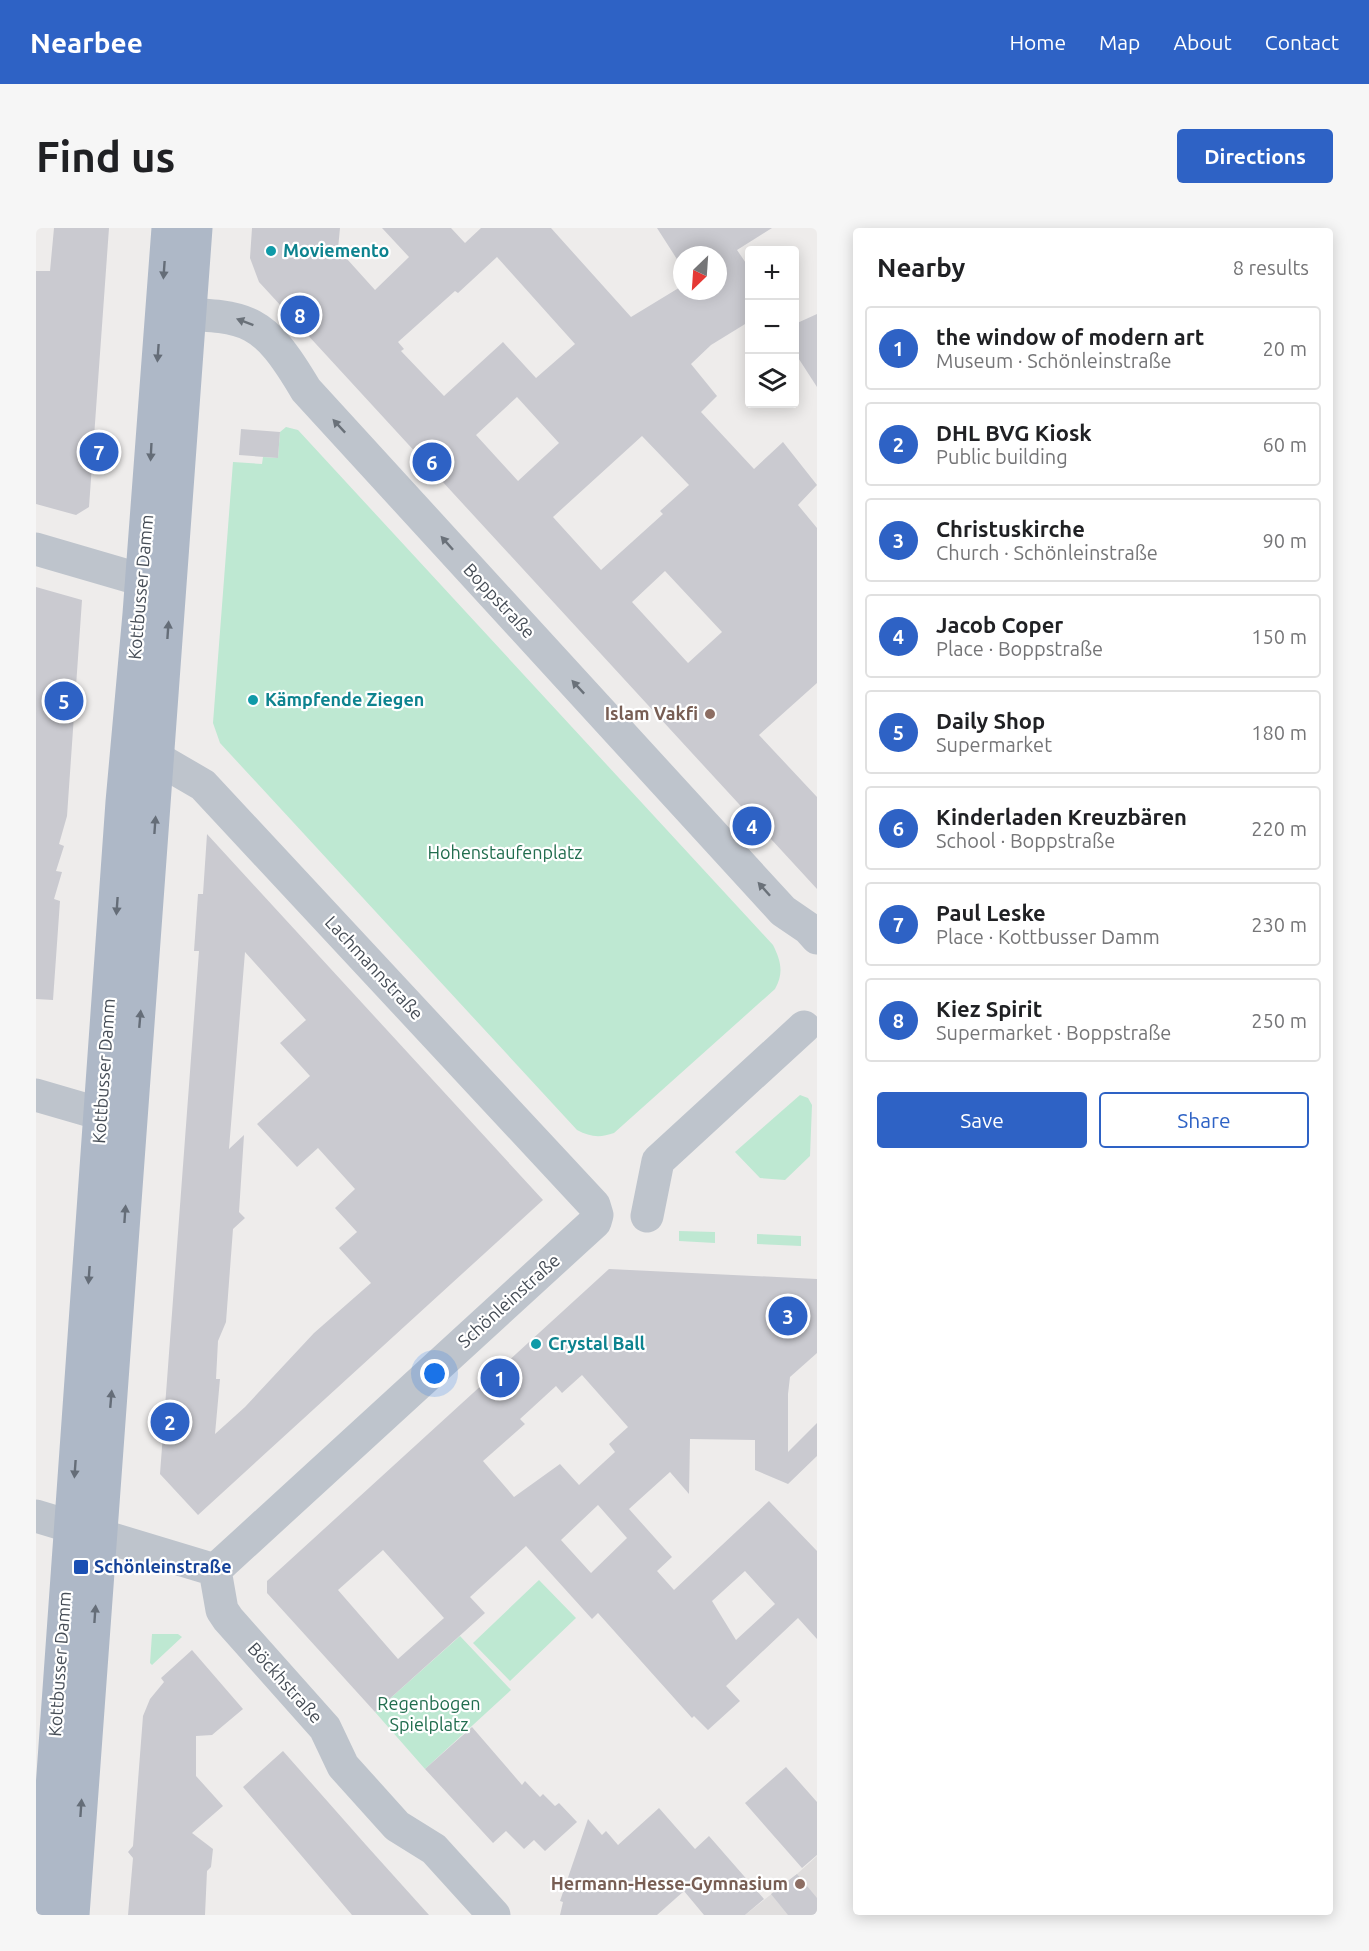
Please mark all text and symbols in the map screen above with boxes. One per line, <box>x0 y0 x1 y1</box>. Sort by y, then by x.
text: Nearbee <box>30 27 143 58</box>
text: Home <box>1009 30 1066 54</box>
text: Map <box>1099 30 1140 54</box>
text: About <box>1173 30 1232 54</box>
text: Contact <box>1265 30 1339 54</box>
button: Directions <box>1177 129 1333 183</box>
text: Find us <box>36 133 175 180</box>
place label: Moviemento <box>283 240 389 260</box>
marker: Moviemento <box>264 244 278 258</box>
north arrow <box>673 246 727 300</box>
map controls <box>745 246 799 408</box>
button: + <box>745 246 799 300</box>
text: Nearby <box>877 253 965 282</box>
text: 8 results <box>1233 256 1309 279</box>
one-way arrow <box>160 261 169 280</box>
pin: 8 <box>280 292 320 338</box>
button: − <box>745 300 799 354</box>
one-way arrow <box>236 316 254 326</box>
text: the window of modern art <box>936 324 1204 349</box>
text: 1 <box>893 337 904 360</box>
text: 20 m <box>1263 337 1307 360</box>
one-way arrow <box>153 343 163 362</box>
text: Museum · Schönleinstraße <box>936 349 1172 372</box>
button: layers <box>745 354 799 408</box>
one-way arrow <box>333 419 346 434</box>
text: DHL BVG Kiosk <box>936 420 1092 445</box>
pin: 7 <box>80 430 118 474</box>
text: 2 <box>893 433 904 456</box>
text: 60 m <box>1263 433 1307 456</box>
pin: 6 <box>412 440 452 484</box>
one-way arrow <box>146 442 156 461</box>
text: Public building <box>936 445 1068 468</box>
street label: Kottbusser Damm <box>124 513 156 660</box>
text: Christuskirche <box>936 516 1085 541</box>
text: 3 <box>893 529 904 552</box>
text: 90 m <box>1263 529 1307 552</box>
one-way arrow <box>440 536 454 551</box>
text: Church · Schönleinstraße <box>936 541 1158 564</box>
street label: Boppstraße <box>460 559 539 642</box>
text: Jacob Coper <box>936 612 1063 637</box>
one-way arrow <box>163 621 173 640</box>
text: 4 <box>893 625 904 648</box>
text: 150 m <box>1251 625 1307 648</box>
text: Place · Boppstraße <box>936 637 1103 660</box>
pin: 5 <box>45 678 84 724</box>
one-way arrow <box>572 680 586 694</box>
place label: Kämpfende Ziegen <box>265 689 424 709</box>
marker: Kämpfende Ziegen <box>246 693 260 707</box>
place label: Islam Vakfi <box>605 703 698 723</box>
marker: Islam Vakfi <box>703 707 717 721</box>
text: Daily Shop <box>936 708 1045 733</box>
text: 5 <box>893 721 904 744</box>
text: 180 m <box>1251 721 1307 744</box>
text: Supermarket <box>936 733 1052 756</box>
pin: 4 <box>732 804 772 848</box>
text: Kinderladen Kreuzbären <box>936 804 1187 829</box>
one-way arrow <box>150 815 160 834</box>
text: 6 <box>893 817 904 840</box>
text: 220 m <box>1251 817 1307 840</box>
text: School · Boppstraße <box>936 829 1115 852</box>
park label: Hohenstaufenplatz <box>428 842 582 862</box>
one-way arrow <box>757 882 771 897</box>
one-way arrow <box>112 896 121 915</box>
text: Paul Leske <box>936 900 1046 925</box>
street label: Lachmannstraße <box>322 911 428 1023</box>
text: 7 <box>893 913 904 936</box>
text: 230 m <box>1251 913 1307 936</box>
text: Place · Kottbusser Damm <box>936 925 1160 948</box>
text: Kiez Spirit <box>936 996 1042 1021</box>
street label: Kottbusser Damm <box>88 998 118 1144</box>
text: 8 <box>893 1009 904 1032</box>
text: 250 m <box>1251 1009 1307 1032</box>
one-way arrow <box>135 1010 144 1029</box>
text: Supermarket · Boppstraße <box>936 1021 1171 1044</box>
button: Save <box>877 1092 1087 1148</box>
button: Share <box>1099 1092 1309 1148</box>
one-way arrow <box>120 1204 130 1223</box>
street label: Schönleinstraße <box>453 1249 563 1351</box>
one-way arrow <box>84 1265 94 1284</box>
pin: 3 <box>768 1294 807 1338</box>
place label: Crystal Ball <box>548 1333 646 1353</box>
marker: Crystal Ball <box>529 1337 543 1351</box>
pin: 1 <box>480 1356 520 1400</box>
your location <box>420 1359 449 1388</box>
one-way arrow <box>106 1389 116 1408</box>
pin: 2 <box>150 1400 190 1444</box>
one-way arrow <box>70 1460 80 1479</box>
place label: Schönleinstraße <box>94 1556 232 1576</box>
marker: Schönleinstraße <box>72 1558 90 1576</box>
street label: Kottbusser Damm <box>44 1591 74 1737</box>
one-way arrow <box>90 1604 100 1623</box>
street label: Böckhstraße <box>244 1638 327 1727</box>
park label: Regenbogen Spielplatz <box>377 1693 481 1734</box>
one-way arrow <box>76 1799 86 1818</box>
place label: Hermann-Hesse-Gymnasium <box>551 1873 788 1893</box>
marker: Hermann-Hesse-Gymnasium <box>793 1877 807 1891</box>

